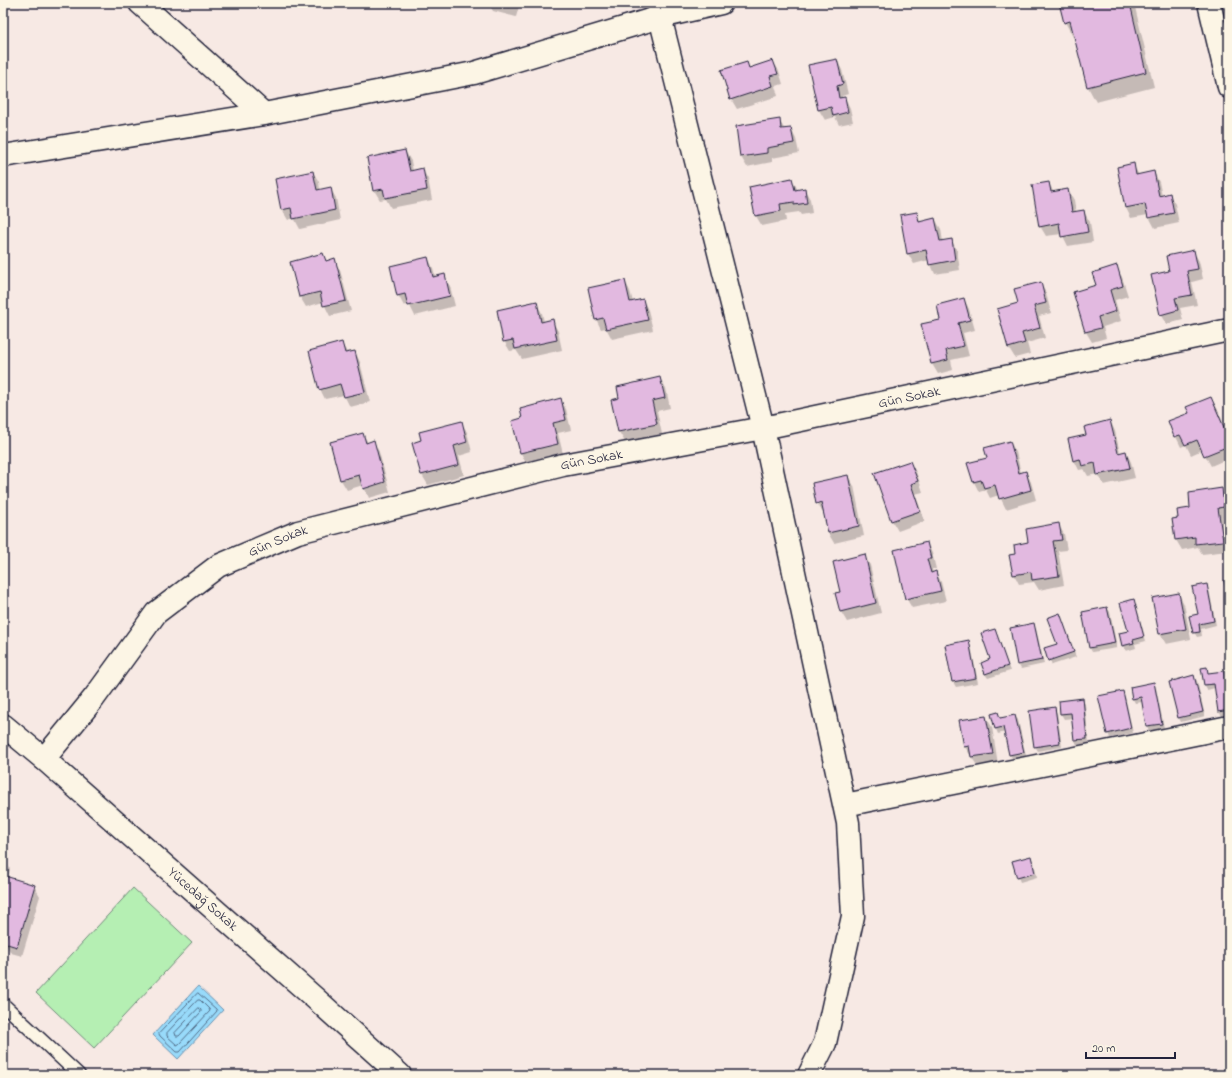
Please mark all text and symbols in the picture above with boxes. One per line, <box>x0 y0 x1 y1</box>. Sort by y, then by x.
street label: Gün Sokak <box>876 380 943 414</box>
street label: Gün Sokak <box>559 444 625 476</box>
street label: Gün Sokak <box>245 519 311 562</box>
street label: Yücedağ Sokak <box>163 862 243 937</box>
scale bar <box>1086 1034 1175 1060</box>
text: 20 m <box>1092 1040 1115 1058</box>

